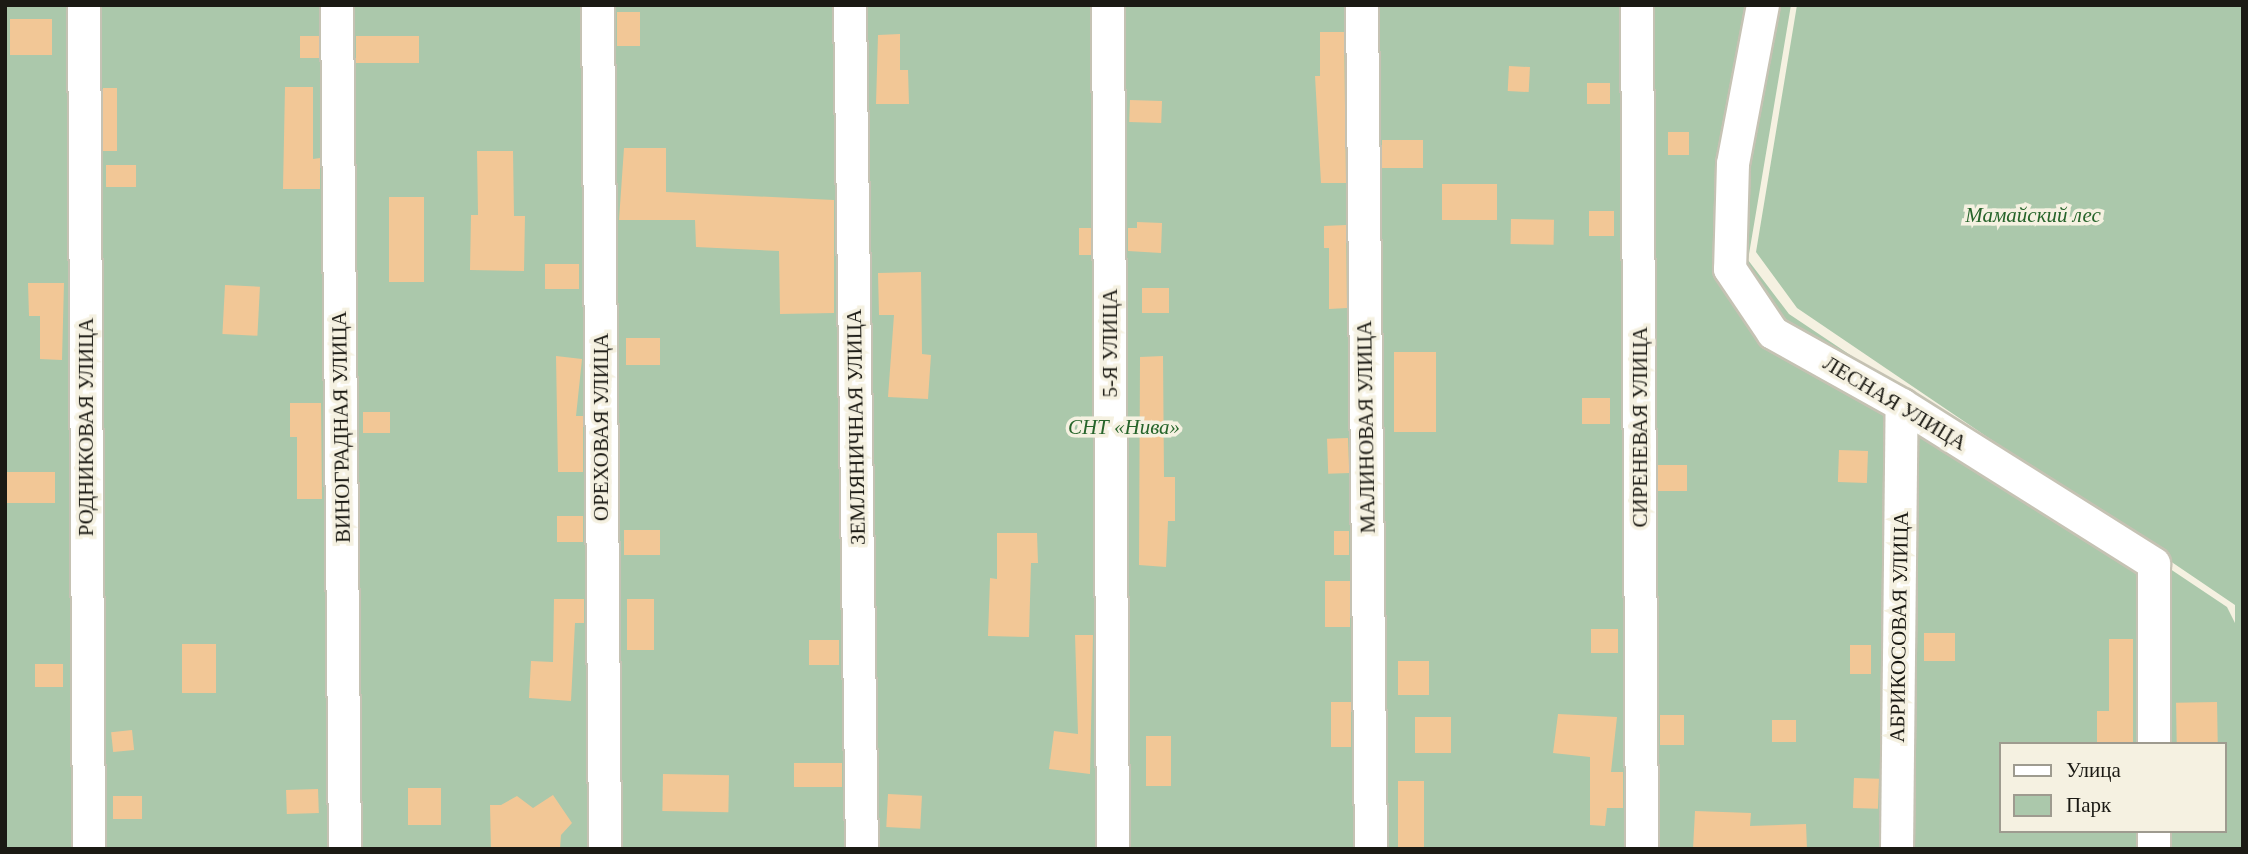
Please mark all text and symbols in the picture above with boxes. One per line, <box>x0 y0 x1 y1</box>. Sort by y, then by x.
park label: Мамайский лес <box>1965 202 2101 228</box>
street label: 5-Я УЛИЦА <box>1097 289 1123 397</box>
street label: ЗЕМЛЯНИЧНАЯ УЛИЦА <box>841 309 871 545</box>
street label: ВИНОГРАДНАЯ УЛИЦА <box>326 311 356 543</box>
street label: РОДНИКОВАЯ УЛИЦА <box>73 318 99 536</box>
street label: МАЛИНОВАЯ УЛИЦА <box>1352 320 1380 534</box>
street label: СИРЕНЕВАЯ УЛИЦА <box>1627 326 1653 528</box>
street label: ОРЕХОВАЯ УЛИЦА <box>588 333 614 521</box>
street label: ЛЕСНАЯ УЛИЦА <box>1819 350 1971 456</box>
park label: СНТ «Нива» <box>1068 414 1180 440</box>
street label: АБРИКОСОВАЯ УЛИЦА <box>1884 511 1914 743</box>
legend <box>2000 742 2227 833</box>
text: Улица <box>2066 758 2121 782</box>
text: Парк <box>2066 793 2111 817</box>

